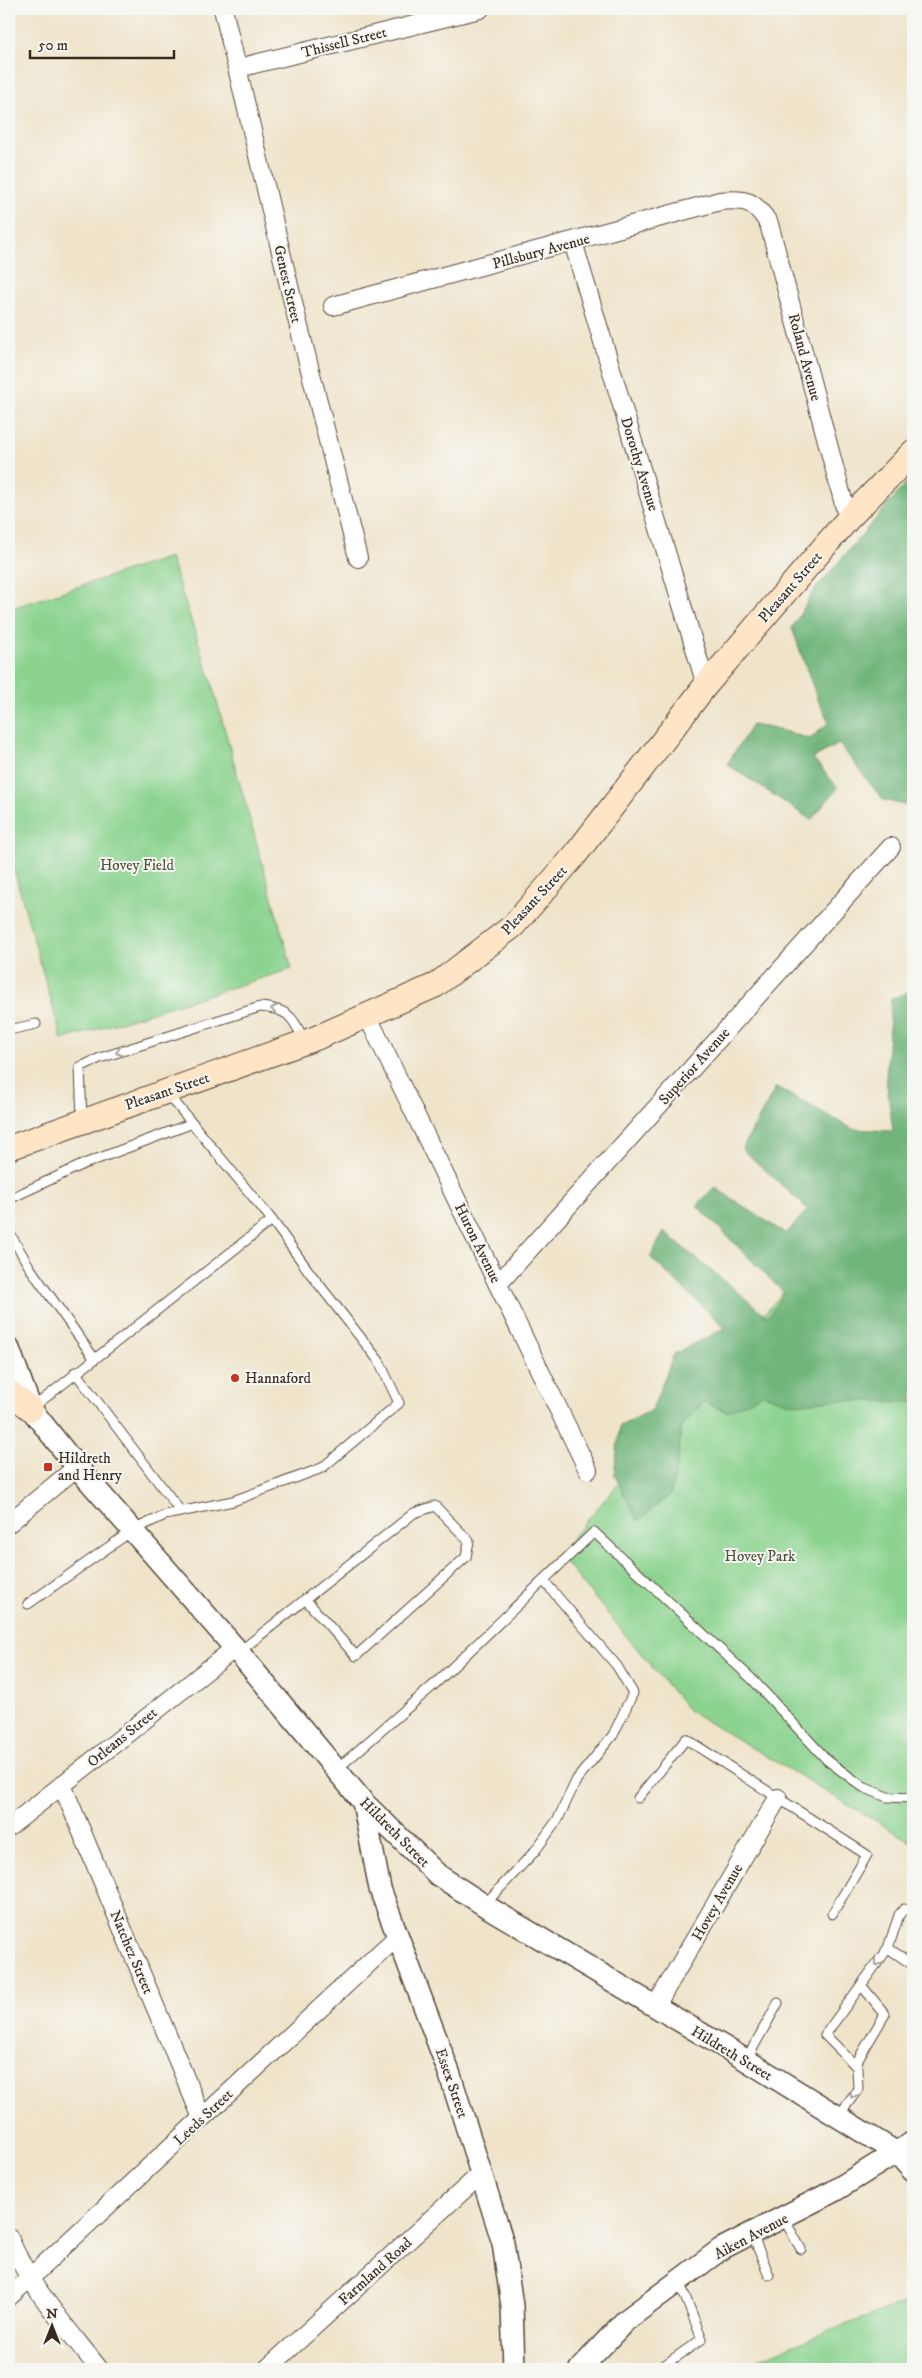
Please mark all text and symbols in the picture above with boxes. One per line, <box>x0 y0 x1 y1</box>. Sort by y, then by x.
street label: Thissell Street <box>300 23 389 62</box>
scale bar <box>30 28 174 60</box>
text: 50 m <box>38 36 68 55</box>
street label: Pillsbury Avenue <box>490 229 592 274</box>
street label: Genest Street <box>269 243 306 325</box>
street label: Roland Avenue <box>784 311 825 403</box>
street label: Dorothy Avenue <box>616 415 663 514</box>
street label: Pleasant Street <box>754 548 827 627</box>
park label: Hovey Field <box>100 856 175 875</box>
street label: Pleasant Street <box>497 861 572 939</box>
one-way arrow <box>269 1004 278 1015</box>
street label: Superior Avenue <box>655 1024 734 1109</box>
one-way arrow <box>115 1046 123 1056</box>
street label: Pleasant Street <box>122 1068 212 1115</box>
street label: Huron Avenue <box>450 1200 505 1286</box>
place label: Hannaford <box>245 1369 311 1388</box>
marker: Hannaford <box>229 1372 241 1384</box>
place label: Hildreth and Henry <box>58 1449 123 1485</box>
marker: Hildreth and Henry <box>42 1461 54 1473</box>
park label: Hovey Park <box>725 1547 796 1566</box>
street label: Orleans Street <box>83 1703 161 1771</box>
street label: Hildreth Street <box>356 1793 434 1872</box>
street label: Hovey Avenue <box>688 1860 747 1944</box>
street label: Natchez Street <box>105 1908 158 1997</box>
one-way arrow <box>874 1957 883 1967</box>
street label: Hildreth Street <box>688 2022 776 2085</box>
street label: Essex Street <box>431 2046 472 2121</box>
street label: Leeds Street <box>170 2085 237 2150</box>
one-way arrow <box>850 2089 860 2098</box>
street label: Aiken Avenue <box>711 2209 792 2264</box>
street label: Farmland Road <box>335 2233 416 2309</box>
north arrow <box>28 2300 78 2350</box>
text: N <box>46 2305 58 2323</box>

